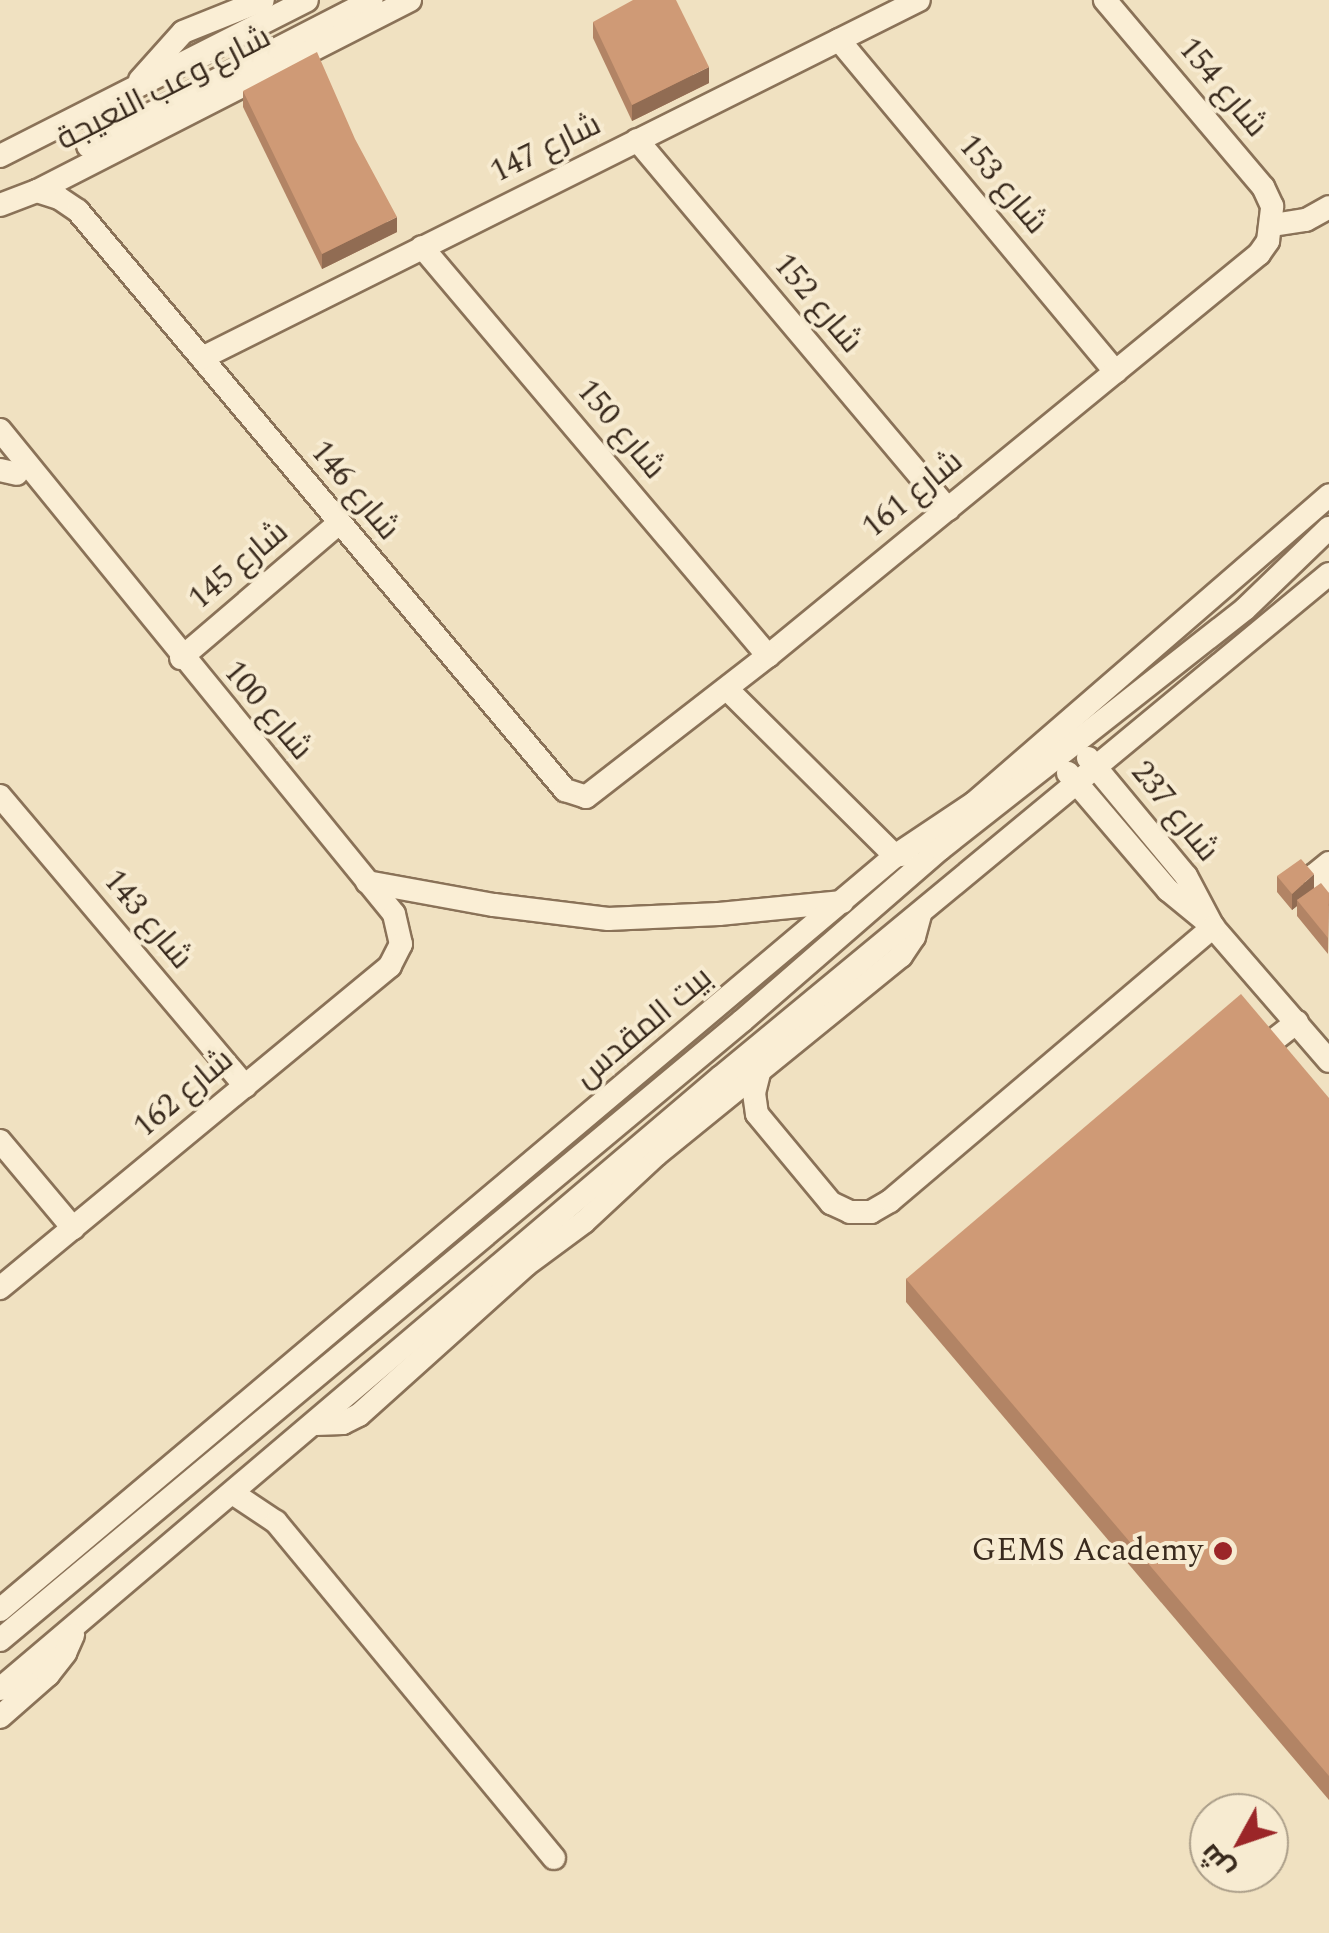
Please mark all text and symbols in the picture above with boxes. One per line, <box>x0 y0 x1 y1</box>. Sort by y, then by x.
street label: شارع وعب النعيجة <box>51 19 277 159</box>
street label: شارع 154 <box>1169 30 1275 146</box>
street label: شارع 147 <box>485 106 607 192</box>
street label: شارع 153 <box>949 127 1055 243</box>
street label: شارع 152 <box>764 246 870 362</box>
street label: شارع 150 <box>567 372 673 488</box>
street label: شارع 146 <box>301 433 407 549</box>
street label: شارع 161 <box>855 443 971 547</box>
street label: شارع 145 <box>181 513 297 619</box>
street label: شارع 100 <box>214 653 320 769</box>
street label: شارع 237 <box>1122 754 1226 870</box>
street label: شارع 143 <box>94 862 200 978</box>
street label: بيت المقدس <box>568 959 720 1097</box>
street label: شارع 162 <box>126 1041 242 1147</box>
place label: GEMS Academy <box>972 1532 1203 1570</box>
marker: GEMS Academy <box>1212 1540 1234 1562</box>
north arrow <box>1189 1793 1289 1893</box>
text: ش <box>1189 1834 1245 1889</box>

